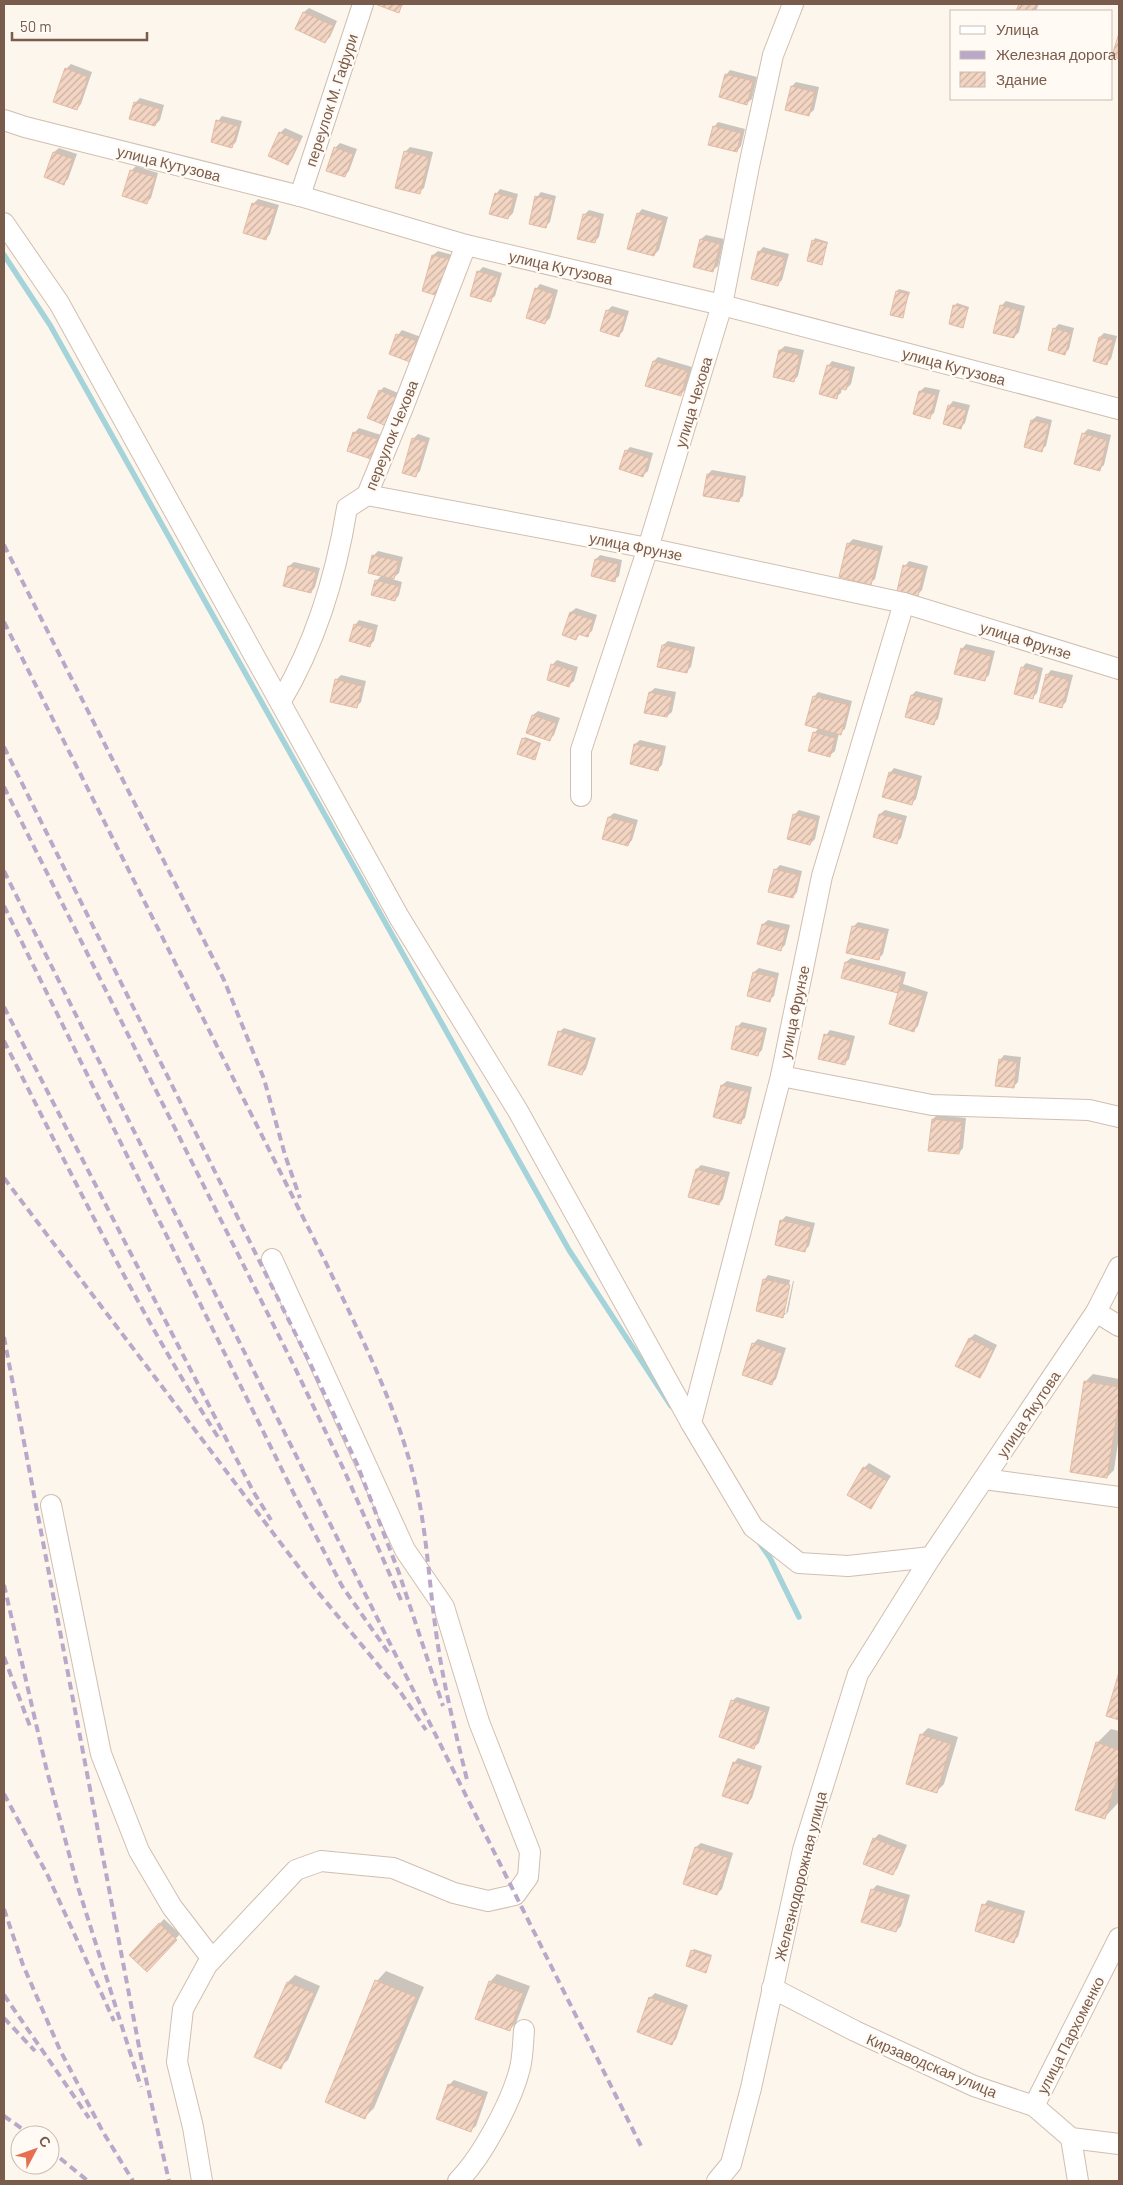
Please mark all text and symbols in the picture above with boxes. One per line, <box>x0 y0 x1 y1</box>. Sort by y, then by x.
scale bar <box>12 10 148 42</box>
legend <box>950 10 1113 100</box>
text: 50 m <box>20 17 52 35</box>
text: Улица <box>996 20 1039 38</box>
street label: переулок М. Гафури <box>301 31 361 169</box>
text: Железная дорога <box>996 45 1117 63</box>
text: Здание <box>996 70 1047 88</box>
street label: улица Кутузова <box>115 141 223 185</box>
street label: улица Кутузова <box>507 246 615 288</box>
street label: улица Кутузова <box>900 344 1008 389</box>
street label: улица Чехова <box>671 354 716 450</box>
street label: переулок Чехова <box>361 377 421 493</box>
street label: улица Фрунзе <box>588 528 684 564</box>
street label: улица Фрунзе <box>978 618 1074 662</box>
street label: улица Фрунзе <box>775 964 813 1060</box>
street label: улица Якутова <box>992 1367 1064 1461</box>
street label: Железнодорожная улица <box>770 1789 830 1963</box>
street label: улица Пархоменко <box>1033 1973 1107 2097</box>
street label: Кирзаводская улица <box>864 2029 1001 2101</box>
north arrow <box>10 2125 60 2175</box>
text: С <box>35 2132 55 2151</box>

